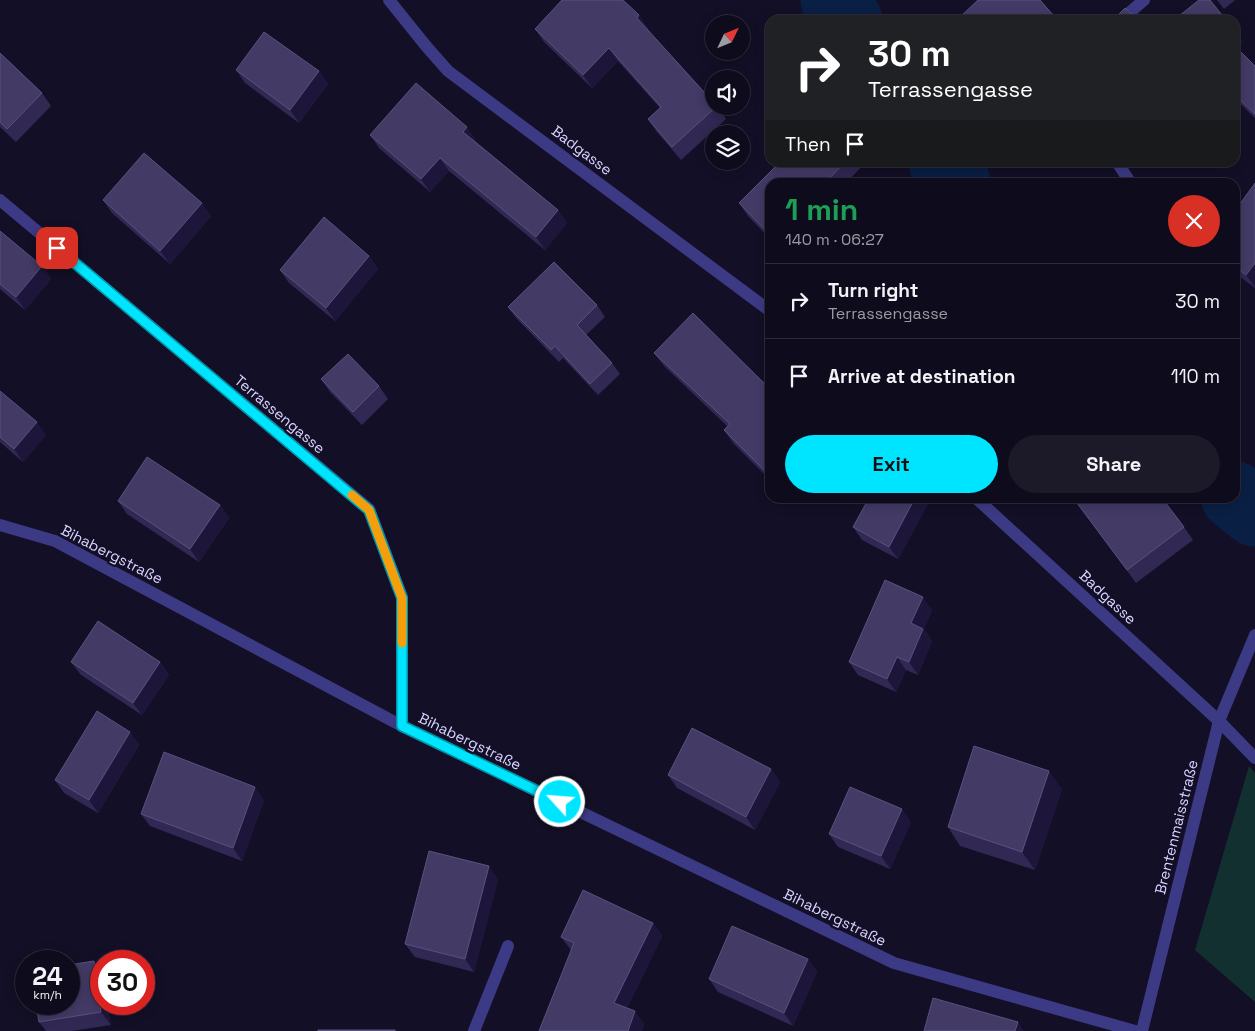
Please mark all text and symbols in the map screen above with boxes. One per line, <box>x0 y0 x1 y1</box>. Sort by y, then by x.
north arrow <box>705 15 750 60</box>
map controls <box>705 15 750 170</box>
text: 30 m <box>868 32 951 76</box>
icon: right <box>785 35 850 100</box>
button: sound <box>705 70 750 115</box>
text: Terrassengasse <box>868 75 1033 103</box>
street label: Badgasse <box>548 121 616 179</box>
button: layers <box>705 125 750 170</box>
icon: arrive <box>841 130 869 158</box>
text: Then <box>785 132 831 157</box>
text: 1 min <box>785 190 858 229</box>
button: close <box>1168 195 1220 247</box>
pin <box>36 227 78 269</box>
text: 140 m · 06:27 <box>785 229 884 250</box>
icon: arrive <box>43 234 71 262</box>
text: Turn right <box>828 278 918 303</box>
icon: right <box>785 287 813 315</box>
text: 30 m <box>1175 289 1220 314</box>
text: Terrassengasse <box>828 303 948 324</box>
icon: arrive <box>785 362 813 390</box>
text: Arrive at destination <box>828 364 1016 389</box>
text: 110 m <box>1171 364 1220 389</box>
street label: Terrassengasse <box>231 371 329 458</box>
button: Exit <box>785 435 998 493</box>
button: Share <box>1008 435 1220 493</box>
street label: Bihabergstraße <box>58 520 166 588</box>
street label: Badgasse <box>1076 566 1140 628</box>
street label: Bihabergstraße <box>416 708 525 774</box>
street label: Brentenmaisstraße <box>1150 758 1202 896</box>
position arrow <box>533 775 585 827</box>
street label: Bihabergstraße <box>781 884 890 950</box>
speed limit sign: 30 <box>90 950 155 1015</box>
text: 24 <box>32 960 63 992</box>
text: km/h <box>33 987 62 1003</box>

